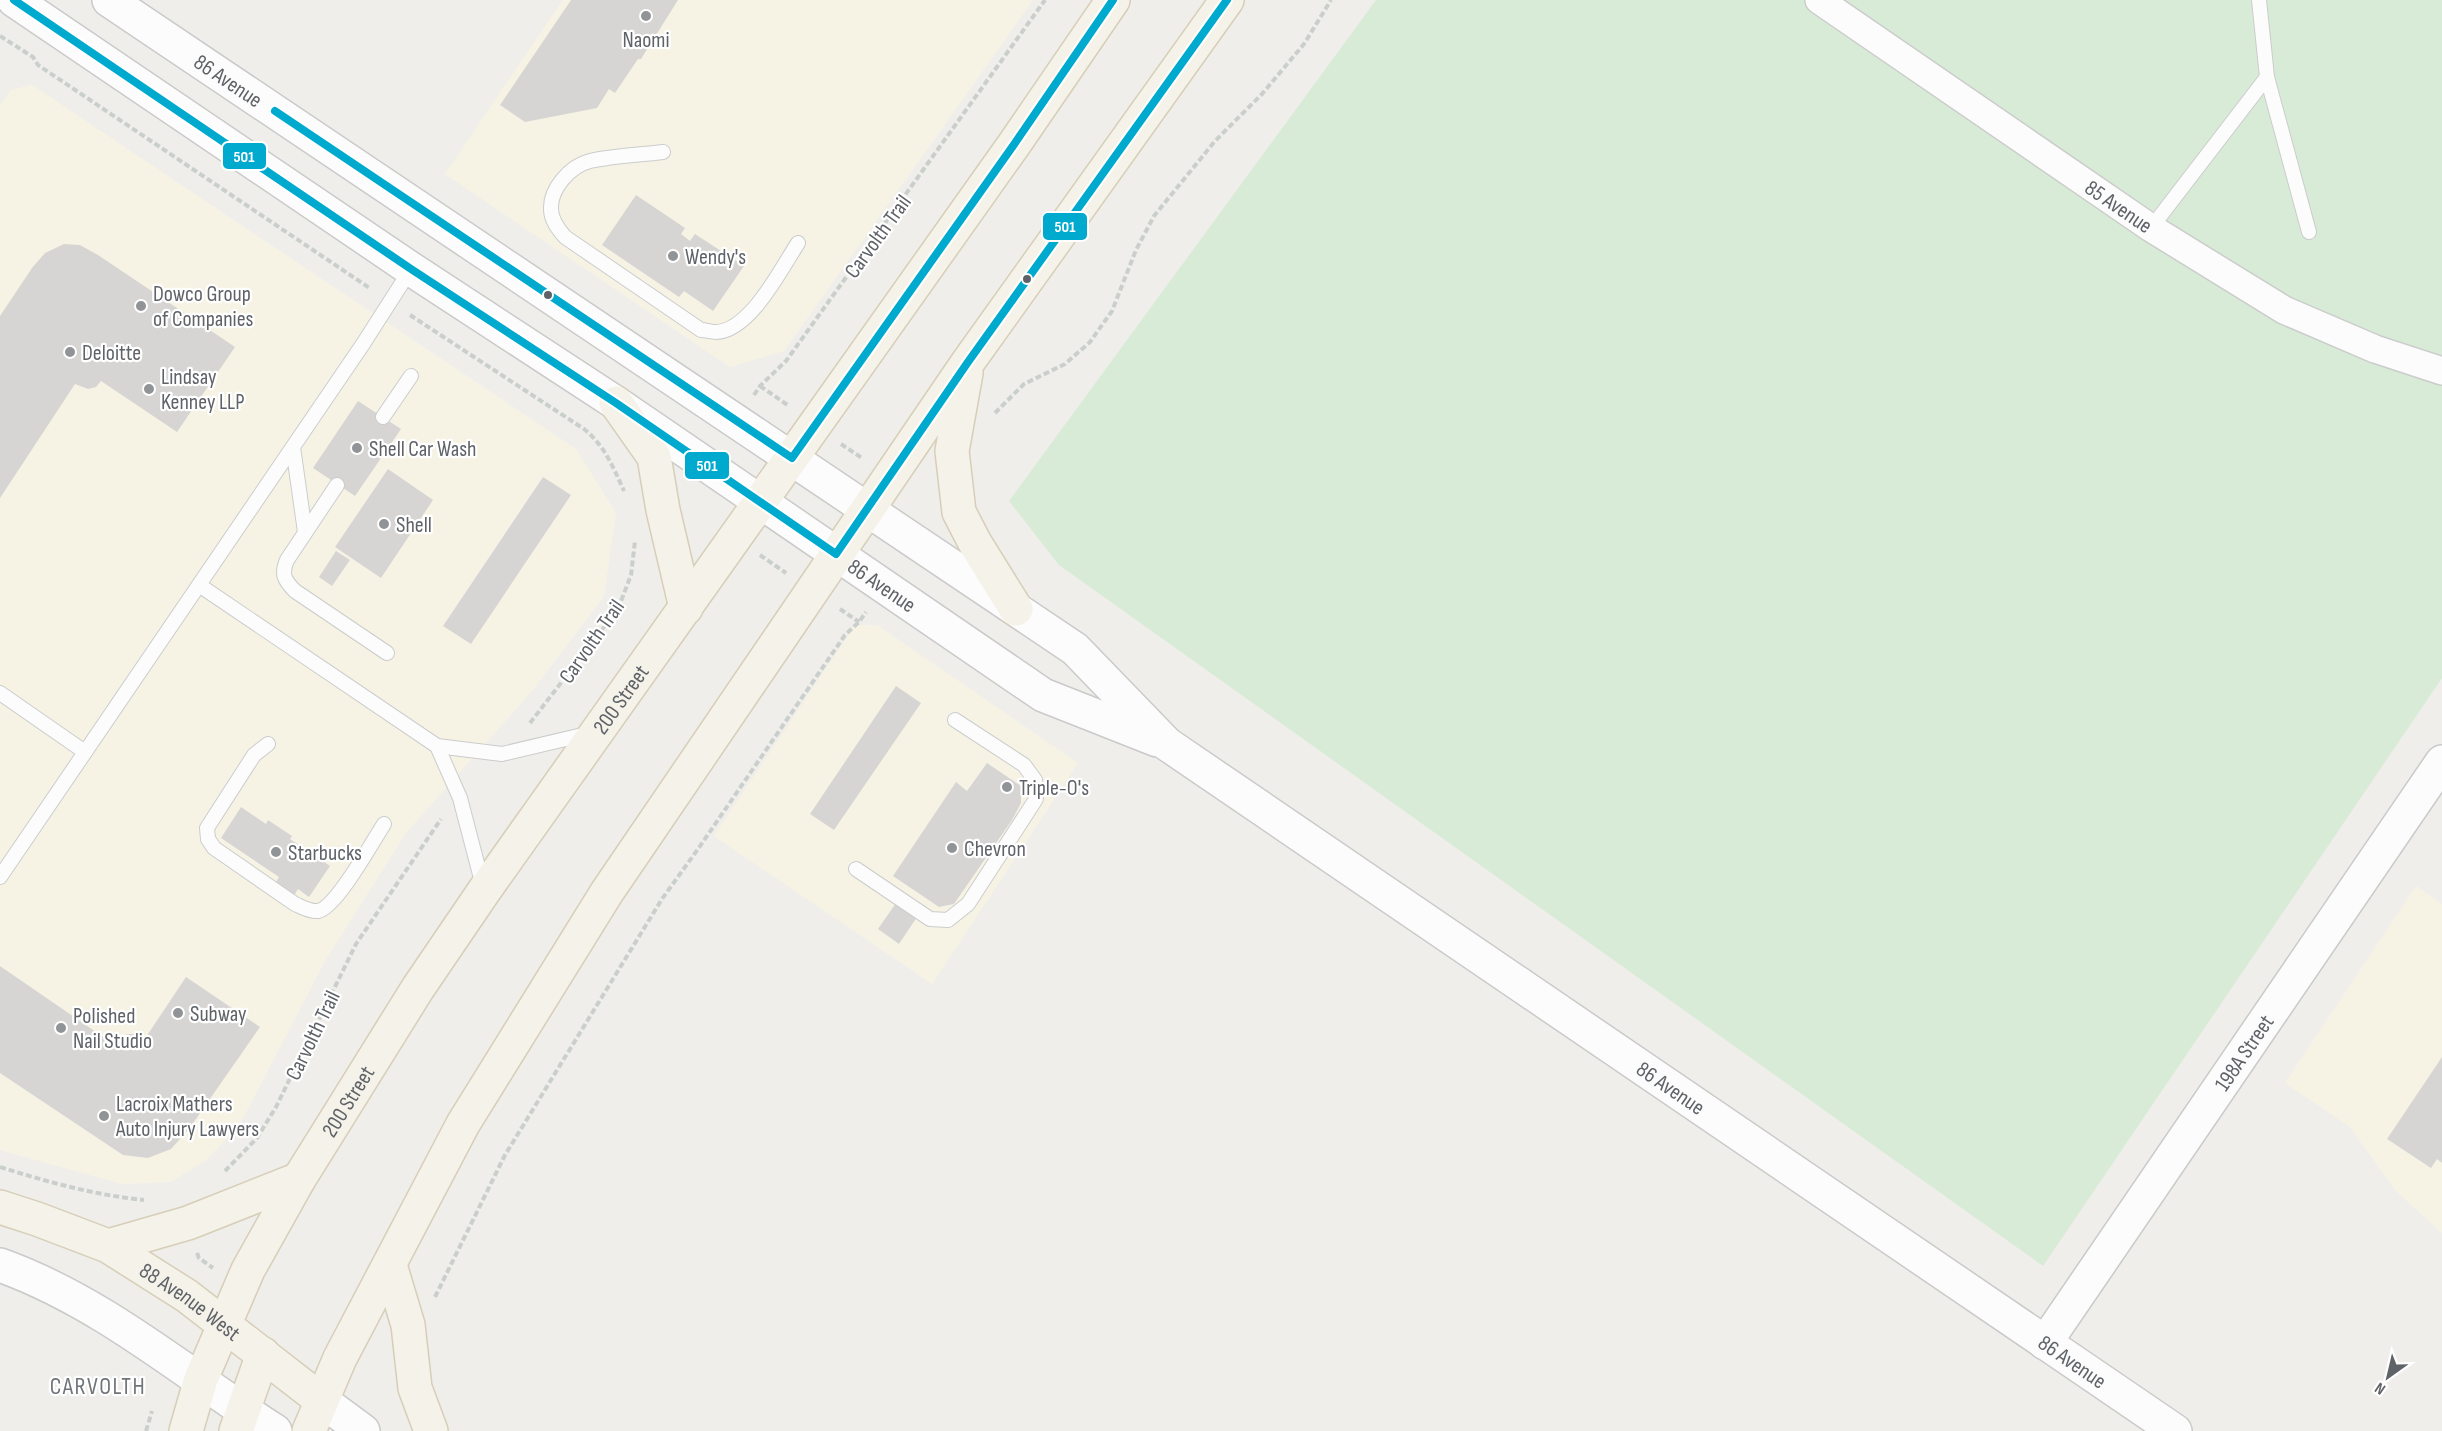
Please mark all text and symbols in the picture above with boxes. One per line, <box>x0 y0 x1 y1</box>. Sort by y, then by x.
marker: Naomi <box>639 9 653 23</box>
place label: Naomi <box>622 27 670 54</box>
street label: 86 Avenue <box>188 49 267 114</box>
line badge: 501 <box>222 142 267 170</box>
text: 501 <box>234 148 255 167</box>
street label: 85 Avenue <box>2079 175 2157 240</box>
street label: Carvolth Trail <box>839 190 917 284</box>
line badge: 501 <box>1042 212 1088 241</box>
text: 501 <box>1055 218 1076 237</box>
place label: Wendy's <box>685 244 746 271</box>
marker: Wendy's <box>666 249 680 263</box>
unlabelled marker <box>1021 273 1033 285</box>
place label: Dowco Group of Companies <box>153 281 254 333</box>
unlabelled marker <box>542 289 554 301</box>
marker: Dowco Group of Companies <box>134 299 148 313</box>
place label: Deloitte <box>82 340 141 367</box>
marker: Deloitte <box>63 345 77 359</box>
place label: Lindsay Kenney LLP <box>161 364 245 416</box>
marker: Lindsay Kenney LLP <box>142 382 156 396</box>
place label: Shell Car Wash <box>369 436 476 463</box>
marker: Shell Car Wash <box>350 441 364 455</box>
line badge: 501 <box>684 451 730 480</box>
text: 501 <box>697 457 718 476</box>
place label: Shell <box>396 512 432 539</box>
marker: Shell <box>377 517 391 531</box>
street label: 86 Avenue <box>842 554 921 619</box>
street label: Carvolth Trail <box>554 595 631 689</box>
street label: 200 Street <box>588 660 655 740</box>
place label: Triple-O's <box>1019 775 1089 802</box>
marker: Triple-O's <box>1000 780 1014 794</box>
place label: Chevron <box>964 836 1026 863</box>
place label: Starbucks <box>288 840 362 867</box>
marker: Chevron <box>945 841 959 855</box>
marker: Starbucks <box>269 845 283 859</box>
street label: Carvolth Trail <box>280 986 347 1085</box>
place label: Subway <box>190 1001 247 1028</box>
place label: Polished Nail Studio <box>73 1003 152 1055</box>
marker: Subway <box>171 1006 185 1020</box>
street label: 198A Street <box>2209 1010 2281 1097</box>
marker: Polished Nail Studio <box>54 1021 68 1035</box>
street label: 86 Avenue <box>1631 1056 1709 1122</box>
street label: 200 Street <box>317 1061 381 1142</box>
place label: Lacroix Mathers Auto Injury Lawyers <box>115 1091 259 1143</box>
marker: Lacroix Mathers Auto Injury Lawyers <box>97 1109 111 1123</box>
street label: 88 Avenue West <box>134 1257 245 1348</box>
street label: 86 Avenue <box>2033 1330 2111 1395</box>
north arrow <box>2358 1347 2418 1407</box>
district label: CARVOLTH <box>50 1372 146 1401</box>
text: N <box>2372 1378 2389 1398</box>

